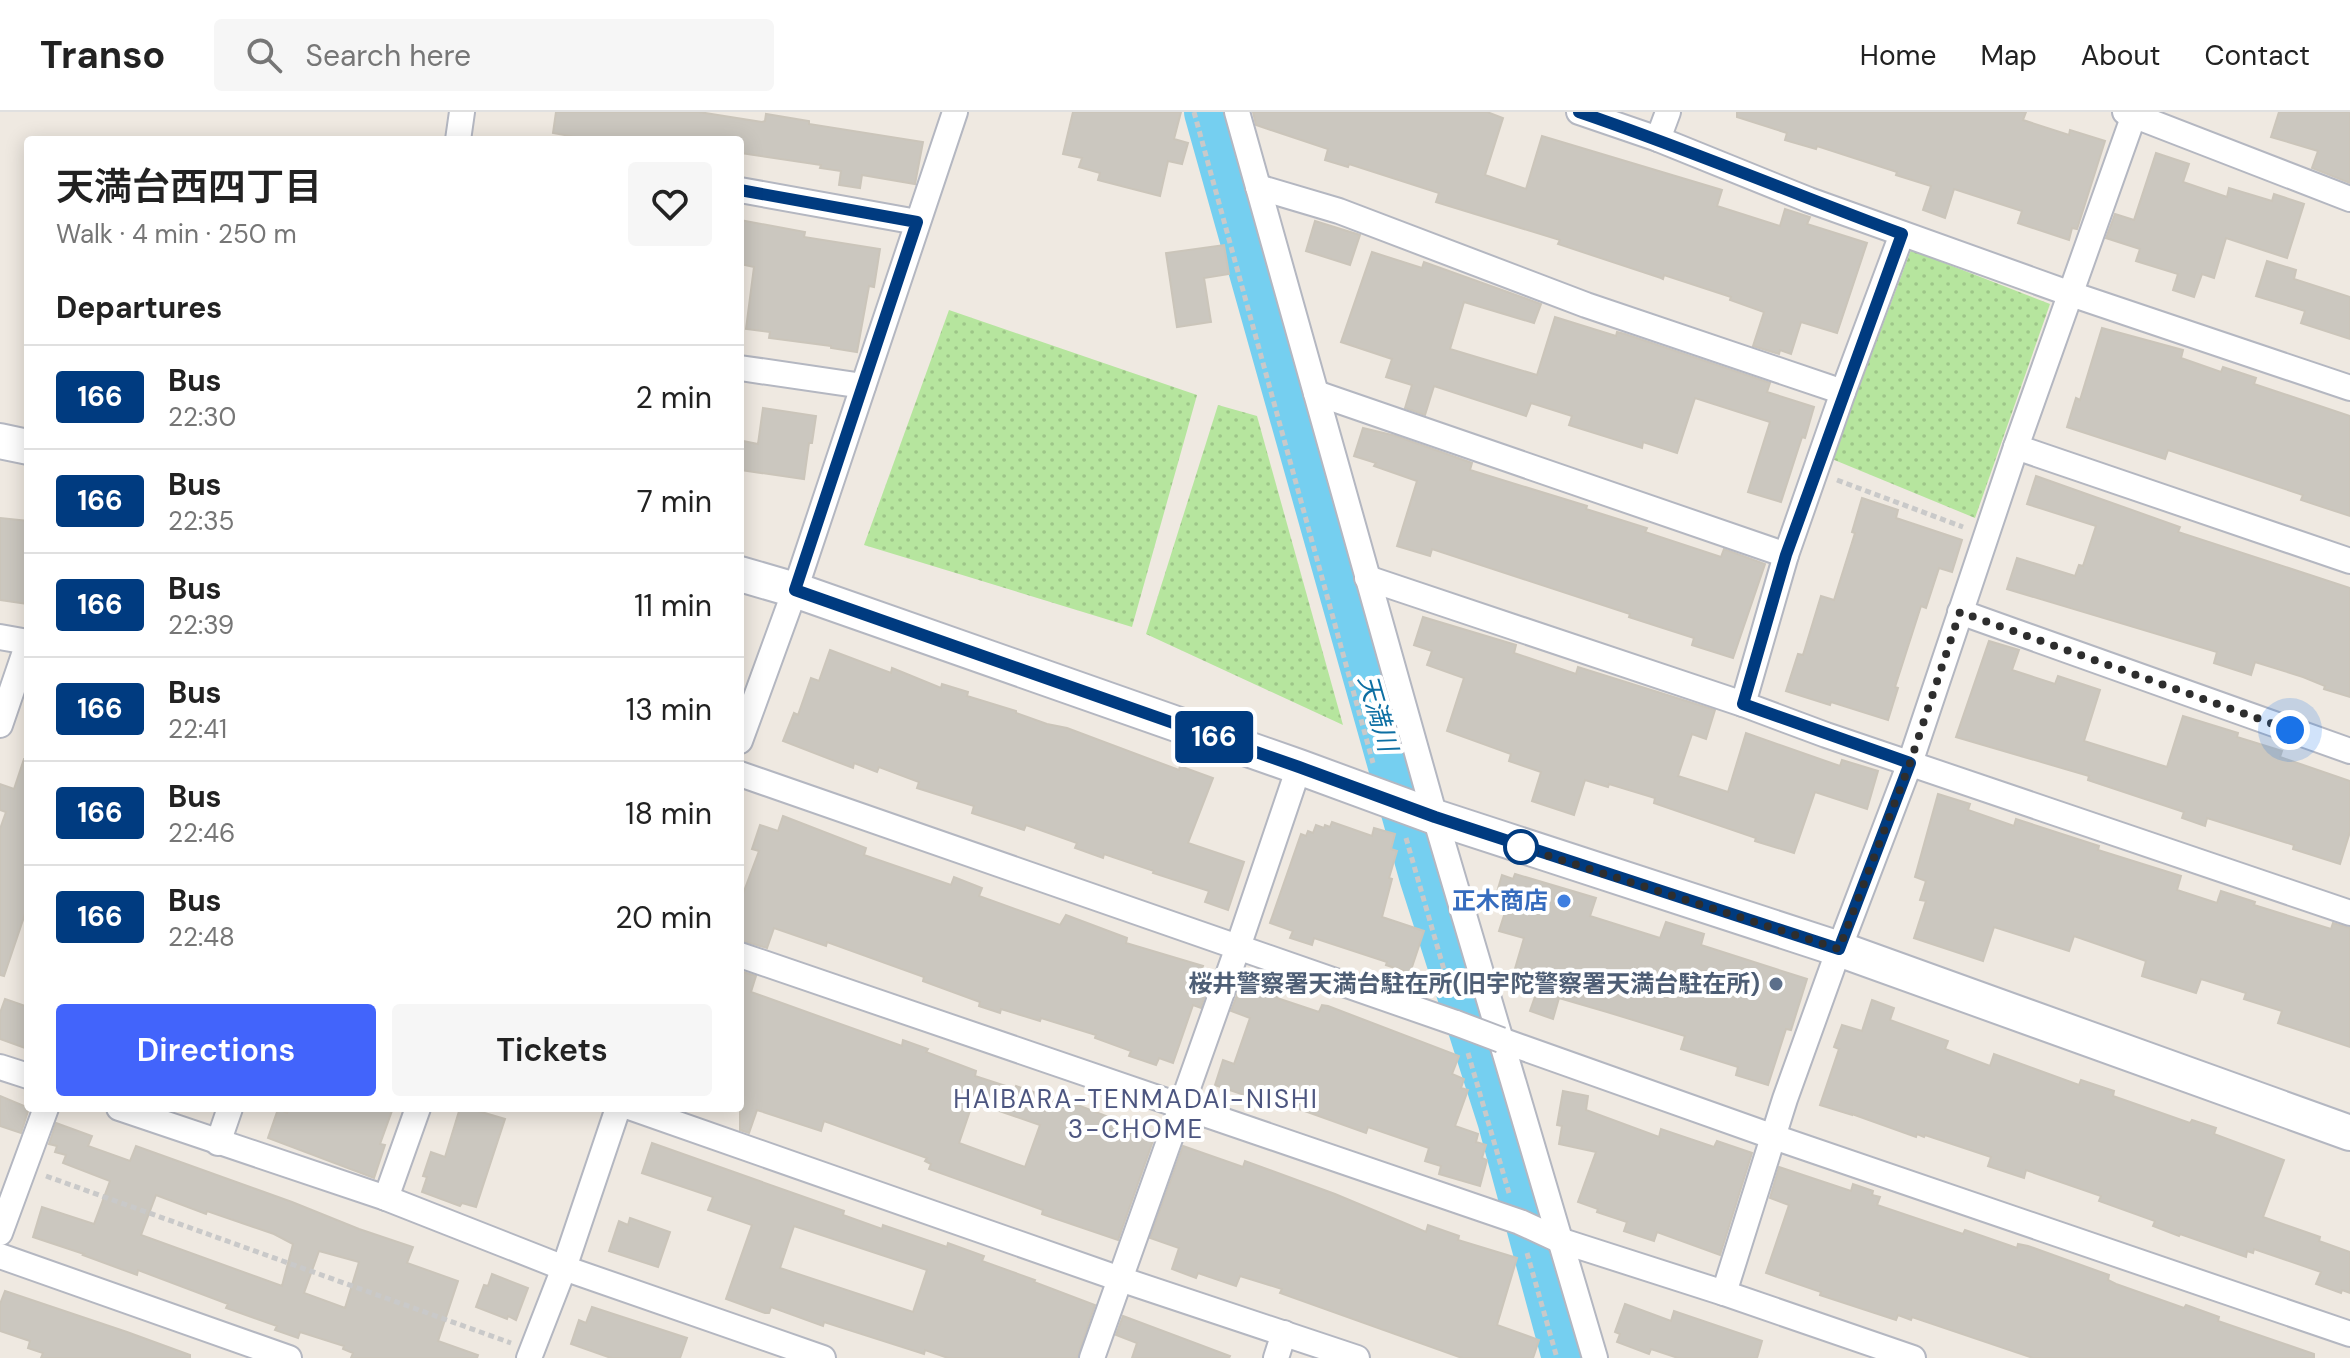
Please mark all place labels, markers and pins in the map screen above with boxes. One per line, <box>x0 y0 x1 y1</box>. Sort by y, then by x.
unlabelled marker <box>1504 830 1538 864</box>
place label: 正木商店 <box>1452 885 1548 916</box>
marker: 正木商店 <box>1555 892 1573 910</box>
place label: 桜井警察署天満台駐在所(旧宇陀警察署天満台駐在所) <box>1189 968 1760 999</box>
marker: 桜井警察署天満台駐在所(旧宇陀警察署天満台駐在所) <box>1767 975 1785 993</box>

